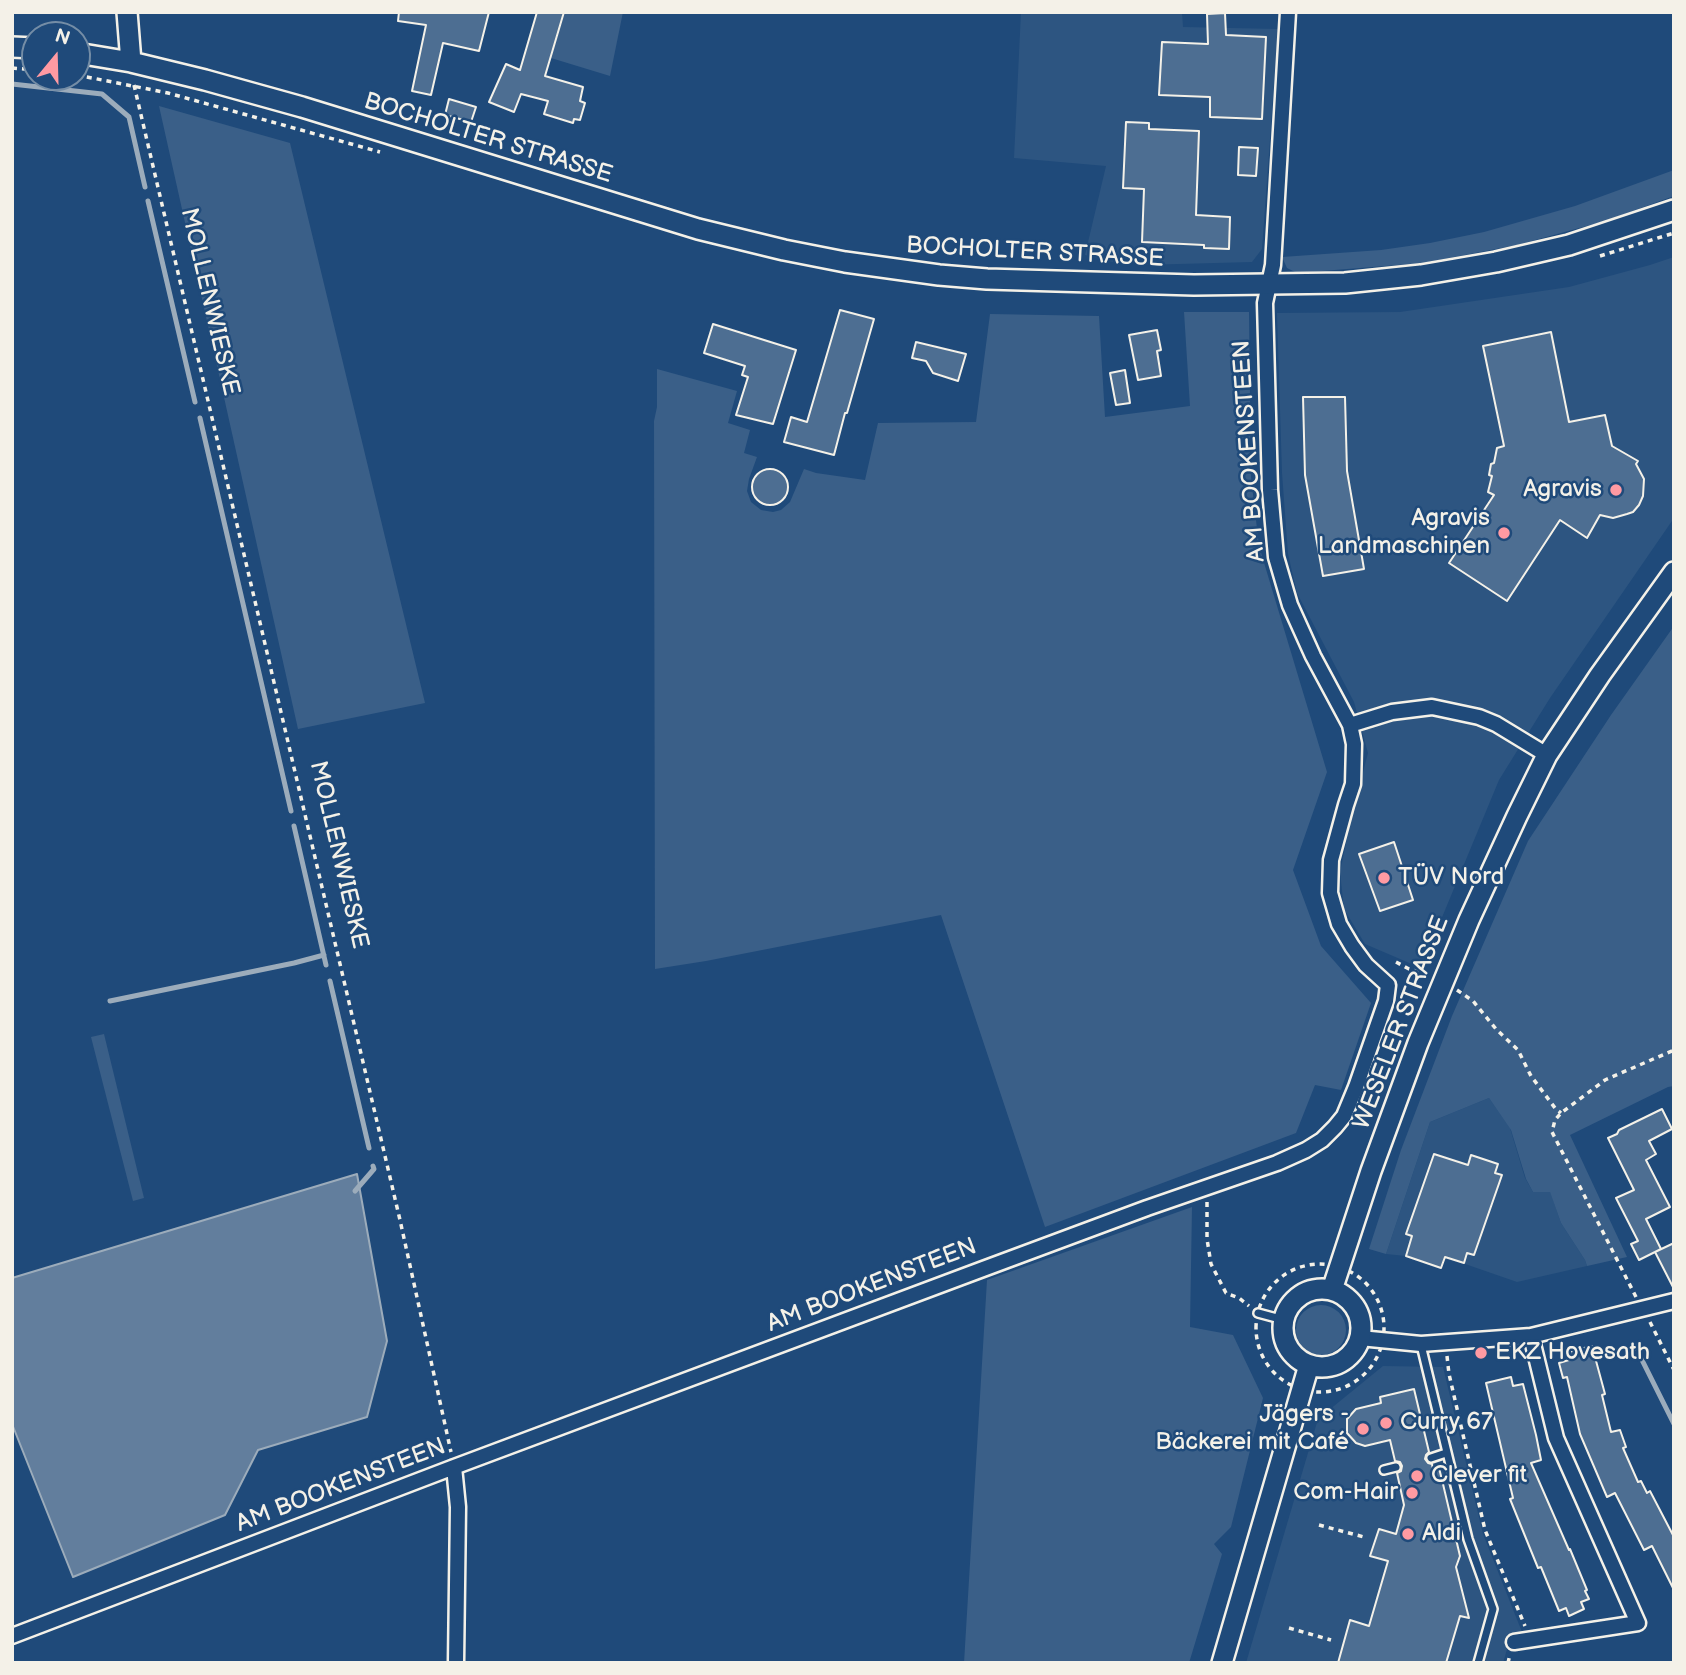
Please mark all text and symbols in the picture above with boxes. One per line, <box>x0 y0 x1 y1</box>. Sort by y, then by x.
north arrow <box>21 21 91 91</box>
text: N <box>52 24 73 51</box>
street label: BOCHOLTER STRASSE <box>360 88 616 190</box>
street label: MOLLENWIESKE <box>173 205 245 399</box>
street label: BOCHOLTER STRASSE <box>905 232 1165 274</box>
street label: AM BOOKENSTEEN <box>1228 339 1272 563</box>
place label: Agravis <box>1523 476 1602 504</box>
marker: Agravis <box>1608 482 1624 498</box>
place label: Agravis Landmaschinen <box>1318 505 1490 561</box>
marker: Agravis Landmaschinen <box>1496 525 1512 541</box>
street label: MOLLENWIESKE <box>302 758 374 952</box>
place label: TÜV Nord <box>1398 864 1504 892</box>
marker: TÜV Nord <box>1376 870 1392 886</box>
street label: WESELER STRASSE <box>1348 912 1456 1134</box>
street label: AM BOOKENSTEEN <box>763 1233 981 1339</box>
place label: EKZ Hovesath <box>1495 1339 1650 1367</box>
marker: EKZ Hovesath <box>1473 1345 1489 1361</box>
place label: Jägers - Bäckerei mit Café <box>1155 1401 1349 1457</box>
place label: Curry 67 <box>1400 1409 1493 1437</box>
marker: Curry 67 <box>1378 1415 1394 1431</box>
marker: Jägers - Bäckerei mit Café <box>1355 1421 1371 1437</box>
street label: AM BOOKENSTEEN <box>232 1433 450 1539</box>
place label: Clever fit <box>1431 1462 1527 1490</box>
marker: Clever fit <box>1409 1468 1425 1484</box>
place label: Com-Hair <box>1293 1479 1398 1507</box>
marker: Com-Hair <box>1404 1485 1420 1501</box>
place label: Aldi <box>1422 1520 1461 1548</box>
marker: Aldi <box>1400 1526 1416 1542</box>

